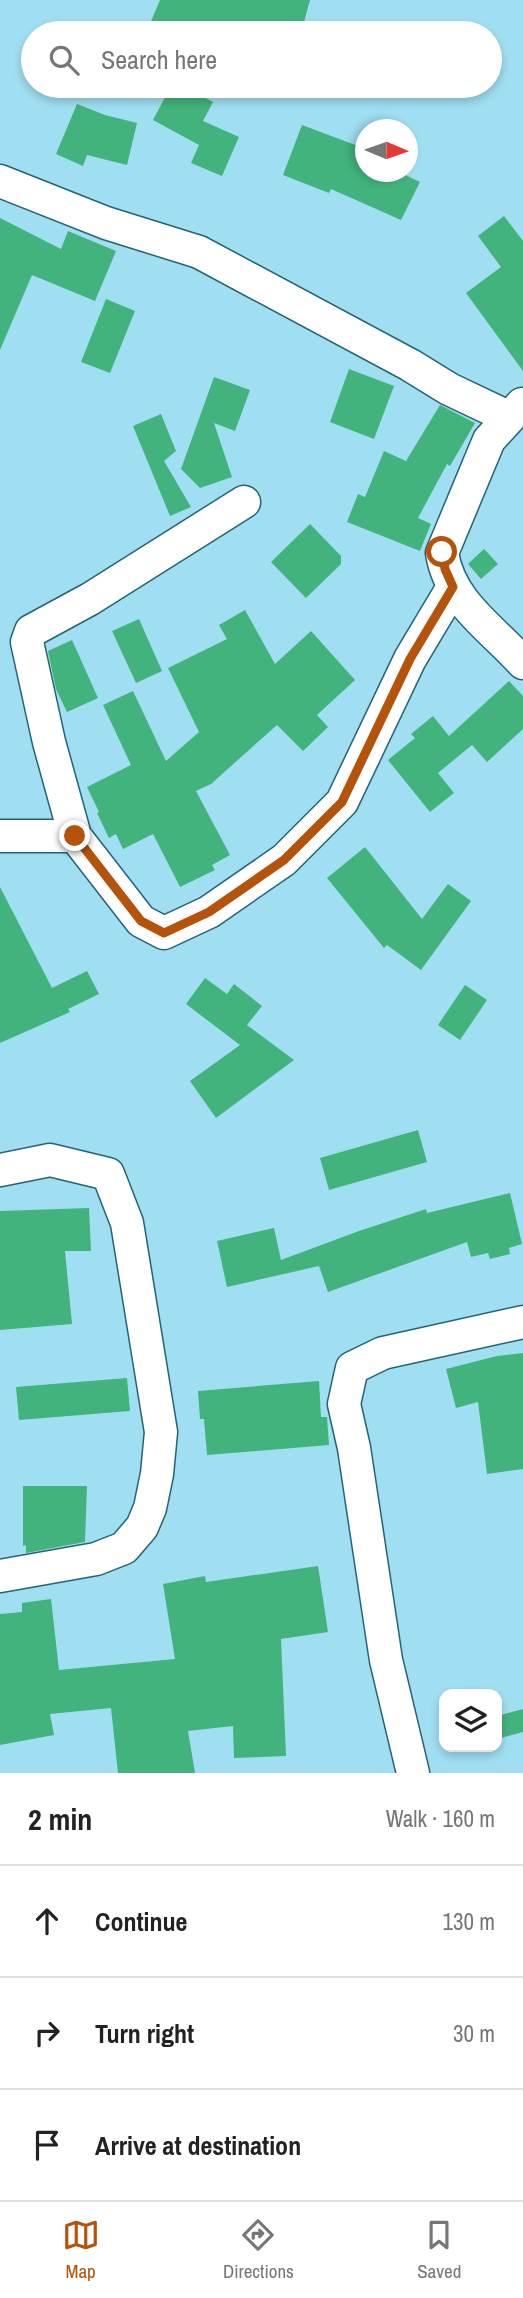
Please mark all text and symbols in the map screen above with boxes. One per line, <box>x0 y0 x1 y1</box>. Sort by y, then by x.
search box <box>21 21 502 98</box>
icon: search <box>45 41 83 79</box>
text: Search here <box>101 42 217 77</box>
north arrow <box>355 119 418 182</box>
route start <box>426 536 457 567</box>
route end <box>59 820 90 851</box>
map controls <box>439 1689 502 1752</box>
button: layers <box>439 1689 502 1752</box>
text: 2 min <box>28 1799 92 1839</box>
text: Walk · 160 m <box>386 1803 495 1834</box>
icon: ahead <box>28 1902 66 1940</box>
text: Continue <box>95 1904 187 1939</box>
text: 130 m <box>443 1906 495 1937</box>
icon: right <box>28 2014 66 2052</box>
text: Turn right <box>95 2016 194 2051</box>
text: 30 m <box>453 2018 495 2049</box>
icon: arrive <box>28 2126 66 2164</box>
text: Arrive at destination <box>95 2128 301 2163</box>
tab: Map <box>62 2216 100 2284</box>
tab: Directions <box>223 2216 294 2284</box>
tab: Saved <box>417 2216 461 2284</box>

